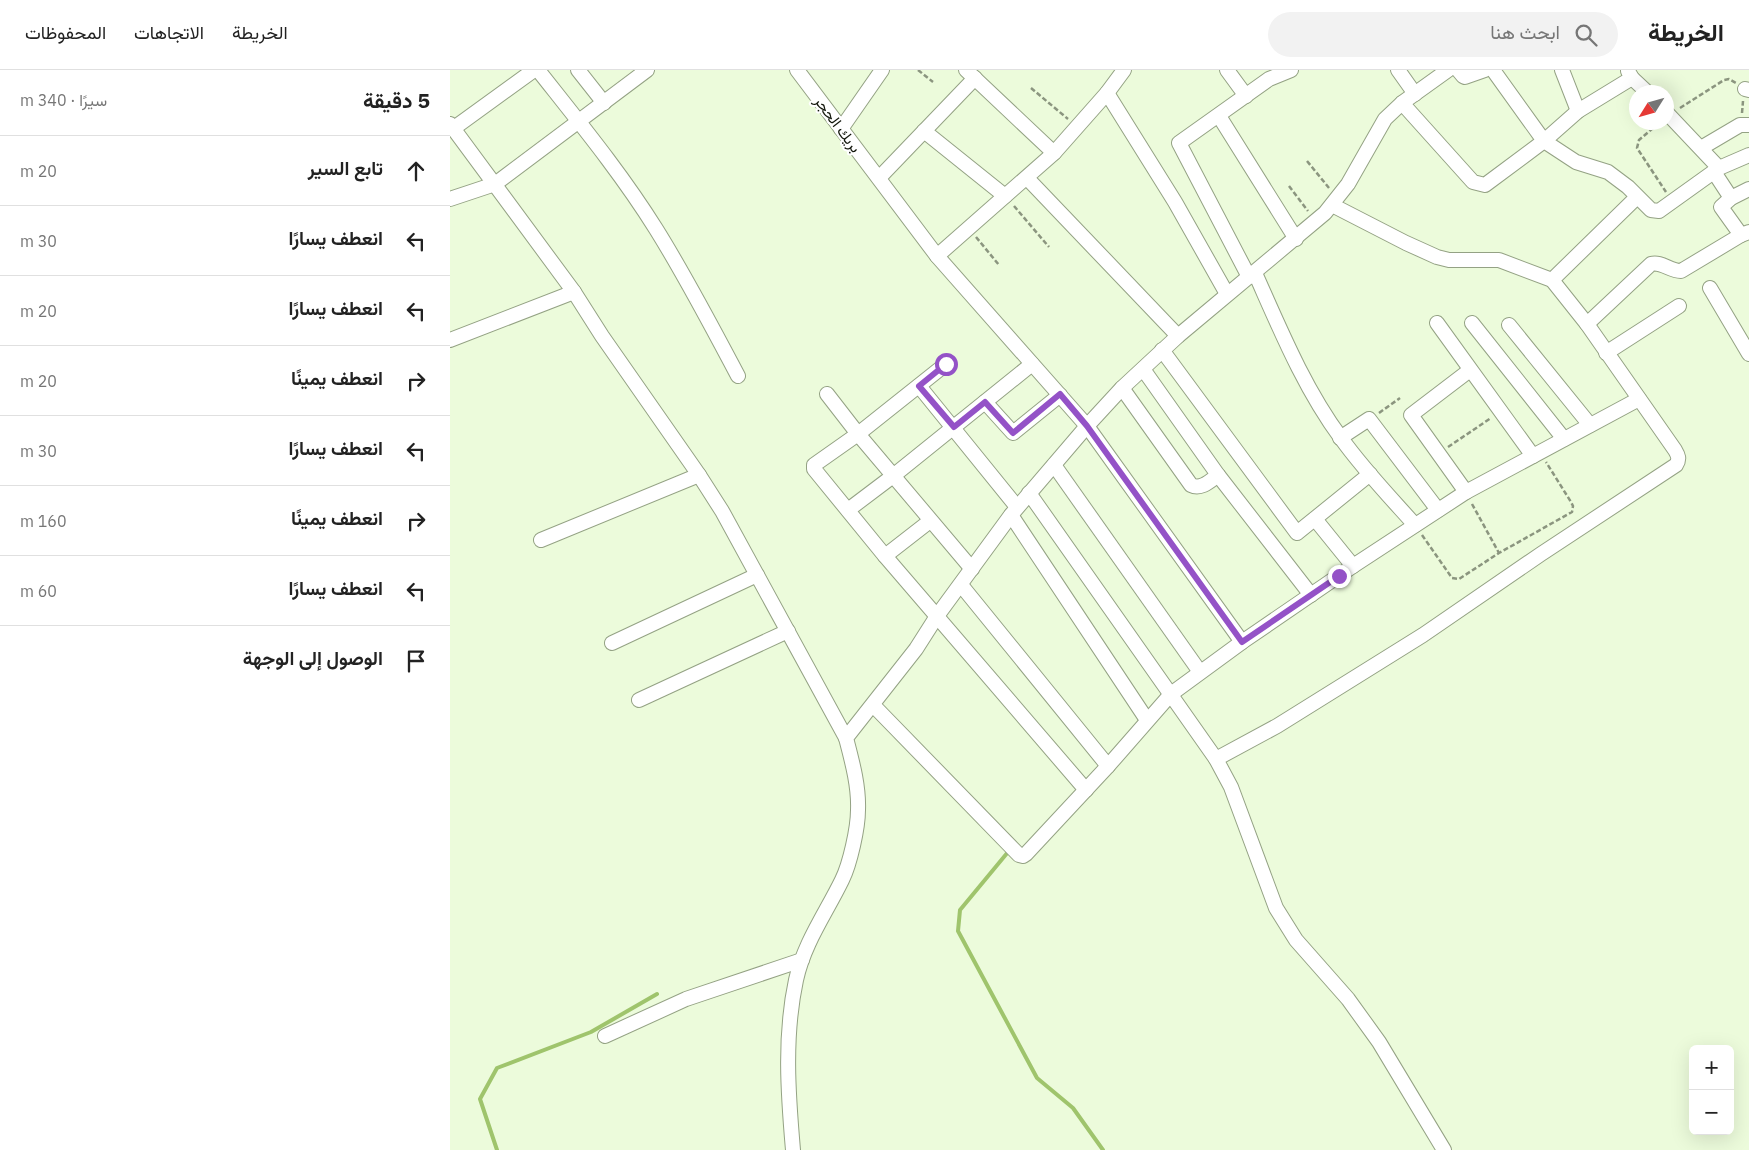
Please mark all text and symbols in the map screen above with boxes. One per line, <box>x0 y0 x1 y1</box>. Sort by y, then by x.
search box <box>1268 12 1618 57</box>
text: الخريطة <box>1648 16 1724 48</box>
text: ابحث هنا <box>1490 20 1560 44</box>
text: المحفوظات <box>25 21 106 44</box>
text: الاتجاهات <box>134 21 204 44</box>
text: الخريطة <box>232 21 288 44</box>
icon: search <box>1572 21 1600 49</box>
north arrow <box>1629 85 1674 130</box>
text: 5 دقيقة <box>363 86 430 114</box>
text: سيرًا · 340 m <box>20 90 107 110</box>
street label: بريك الحجر <box>810 91 865 156</box>
text: تابع السير <box>308 156 383 180</box>
icon: ahead <box>402 157 430 185</box>
text: 20 m <box>20 161 57 181</box>
text: انعطف يسارًا <box>289 226 383 250</box>
icon: left <box>402 227 430 255</box>
text: 30 m <box>20 231 57 251</box>
text: انعطف يسارًا <box>289 296 383 320</box>
icon: left <box>402 297 430 325</box>
text: 20 m <box>20 301 57 321</box>
route start <box>935 353 958 376</box>
text: انعطف يمينًا <box>291 366 383 390</box>
icon: right <box>402 367 430 395</box>
text: 20 m <box>20 371 57 391</box>
text: انعطف يسارًا <box>289 436 383 460</box>
icon: left <box>402 437 430 465</box>
text: 30 m <box>20 441 57 461</box>
text: انعطف يمينًا <box>291 506 383 530</box>
icon: right <box>402 507 430 535</box>
text: 160 m <box>20 511 67 531</box>
route end <box>1328 565 1351 588</box>
text: انعطف يسارًا <box>289 576 383 600</box>
icon: left <box>402 577 430 605</box>
text: 60 m <box>20 581 57 601</box>
text: الوصول إلى الوجهة <box>243 646 383 670</box>
icon: arrive <box>402 647 430 675</box>
map controls <box>1689 1045 1734 1135</box>
button: + <box>1689 1045 1734 1090</box>
button: − <box>1689 1090 1734 1135</box>

